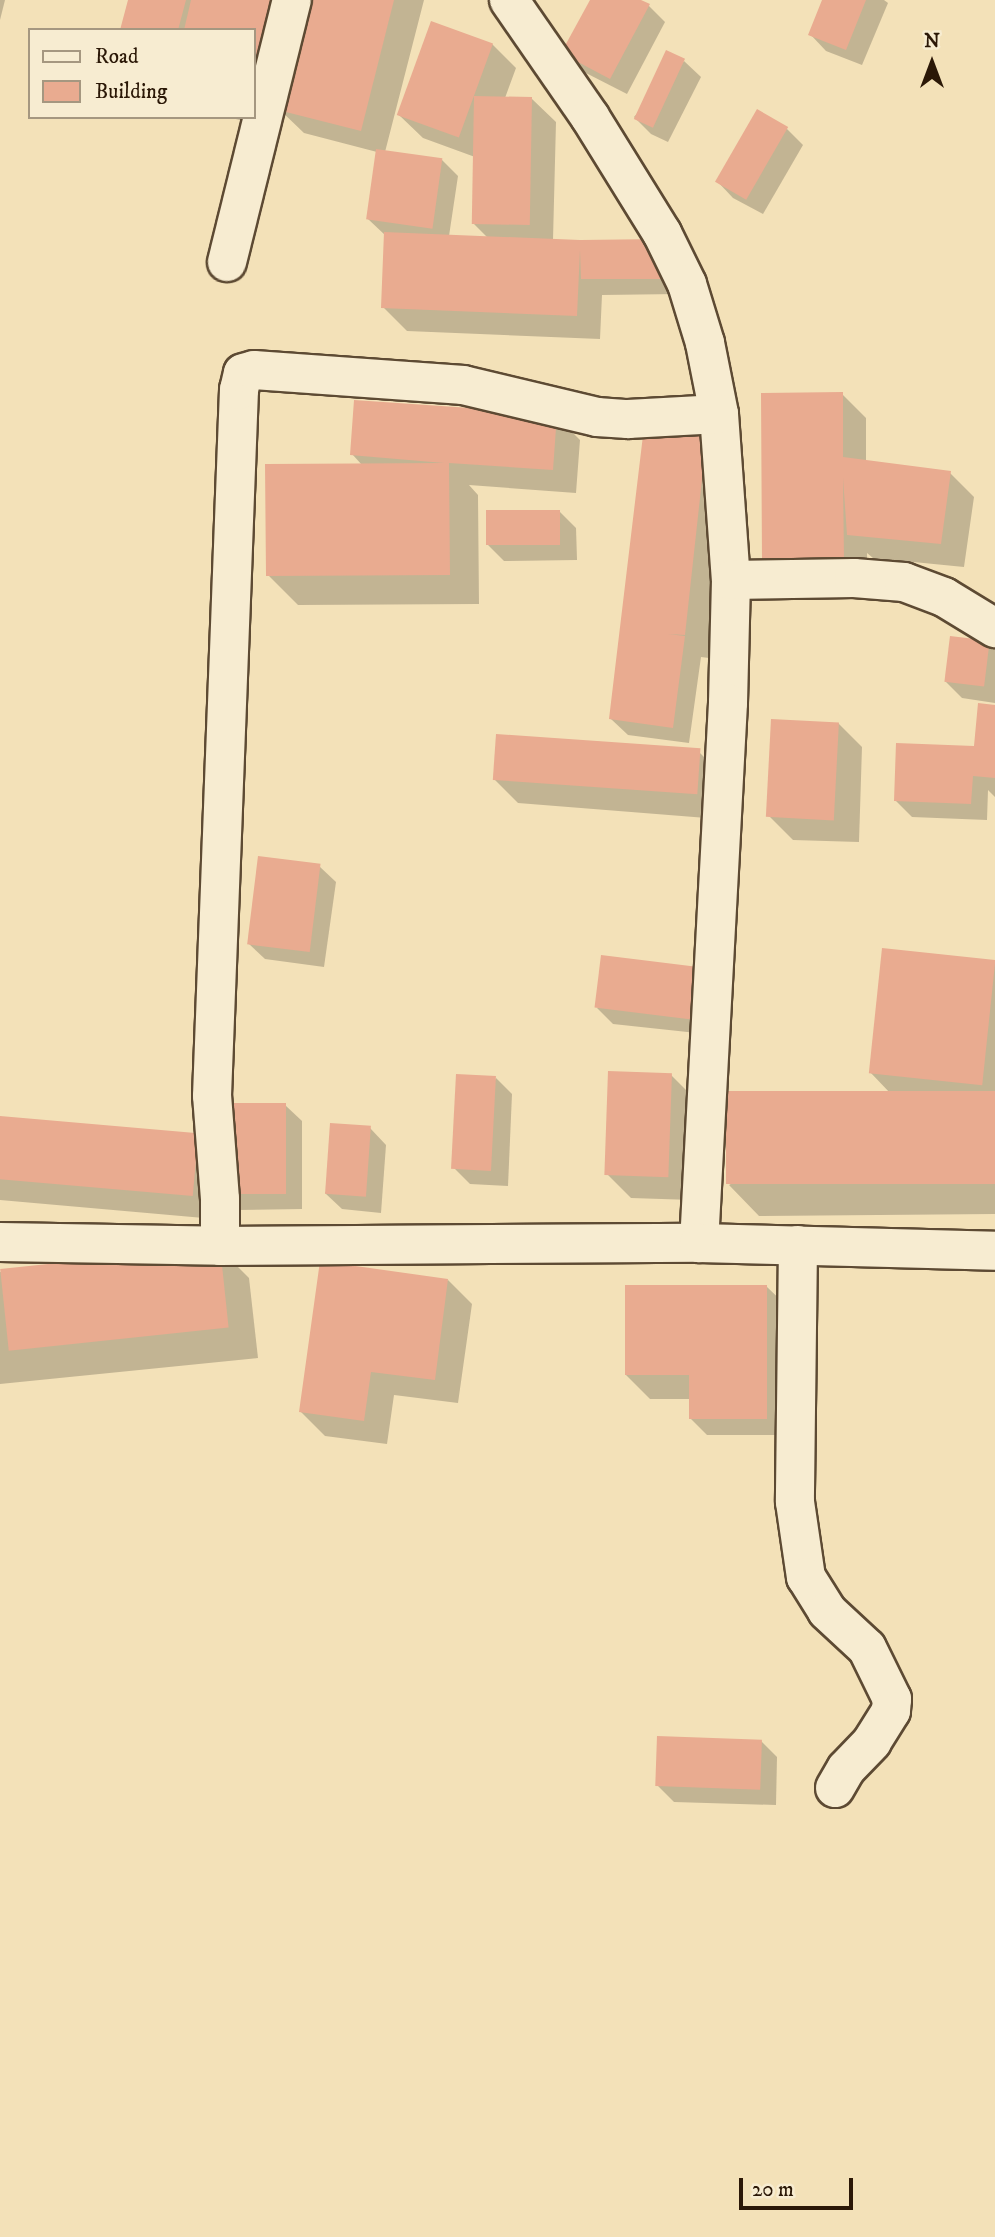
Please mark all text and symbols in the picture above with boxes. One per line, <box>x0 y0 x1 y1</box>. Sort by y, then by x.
legend <box>28 28 256 119</box>
north arrow <box>897 28 967 98</box>
text: N <box>924 30 940 53</box>
text: Road <box>95 44 139 70</box>
text: Building <box>95 79 167 105</box>
scale bar <box>743 2164 857 2208</box>
text: 20 m <box>752 2177 794 2203</box>

